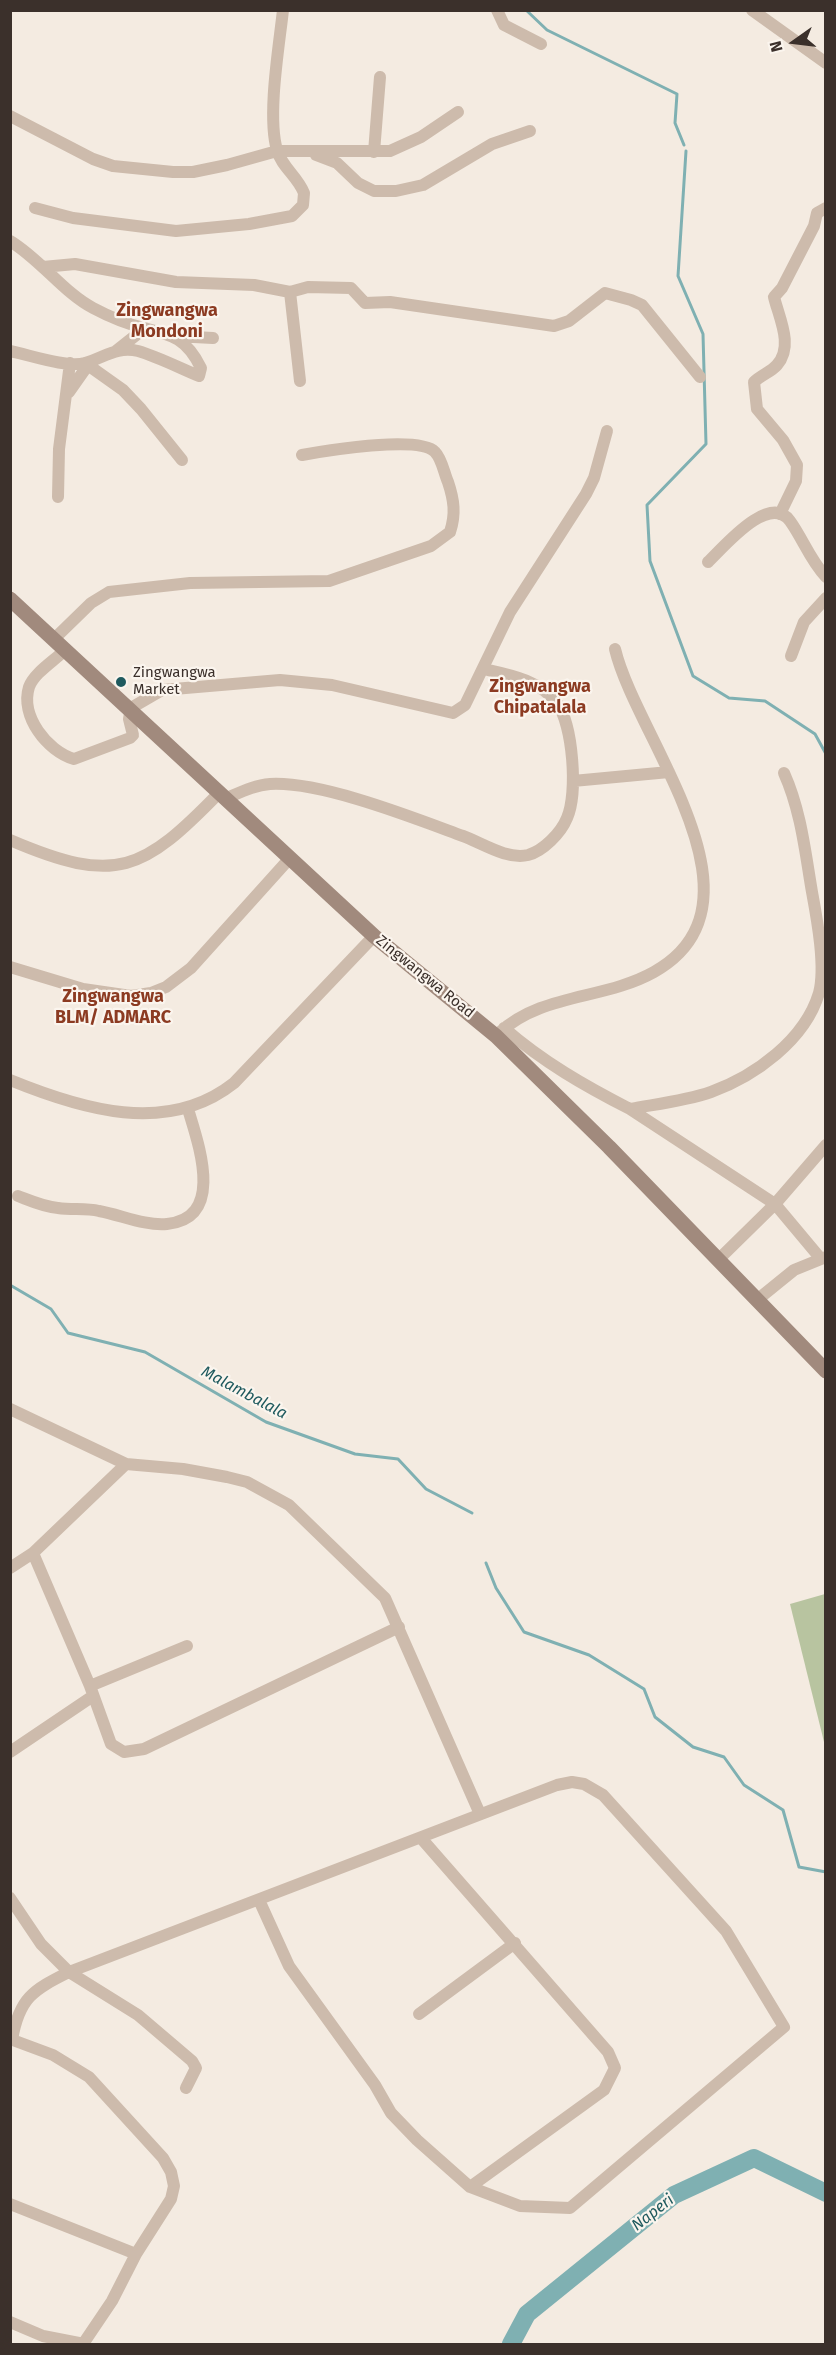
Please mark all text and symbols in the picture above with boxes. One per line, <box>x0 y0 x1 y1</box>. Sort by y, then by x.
north arrow <box>764 12 824 72</box>
text: N <box>766 39 787 54</box>
district label: Zingwangwa Mondoni <box>116 300 218 342</box>
place label: Zingwangwa Market <box>133 664 216 699</box>
marker: Zingwangwa Market <box>114 675 128 689</box>
district label: Zingwangwa Chipatalala <box>489 676 591 718</box>
street label: Zingwangwa Road <box>372 932 478 1022</box>
district label: Zingwangwa BLM/ ADMARC <box>55 986 171 1028</box>
water label: Malambalala <box>198 1362 290 1424</box>
water label: Naperi <box>628 2191 678 2235</box>

